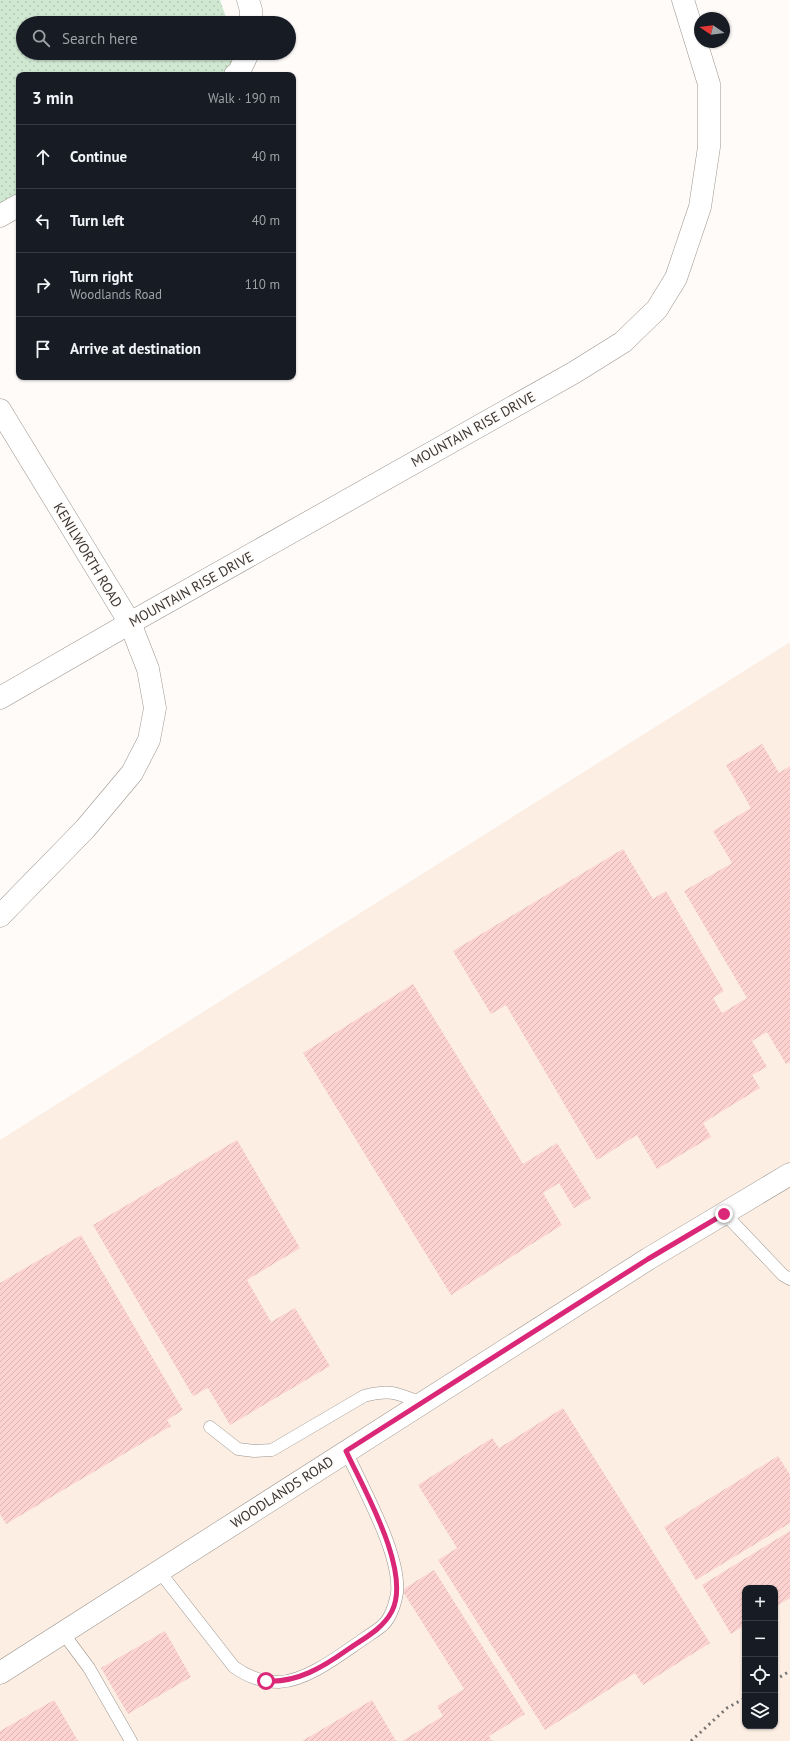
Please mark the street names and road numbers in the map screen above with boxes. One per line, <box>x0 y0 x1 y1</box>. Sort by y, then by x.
street label: MOUNTAIN RISE DRIVE <box>408 387 538 471</box>
street label: KENILWORTH ROAD <box>50 499 126 611</box>
street label: MOUNTAIN RISE DRIVE <box>126 547 256 631</box>
street label: WOODLANDS ROAD <box>227 1452 337 1532</box>

